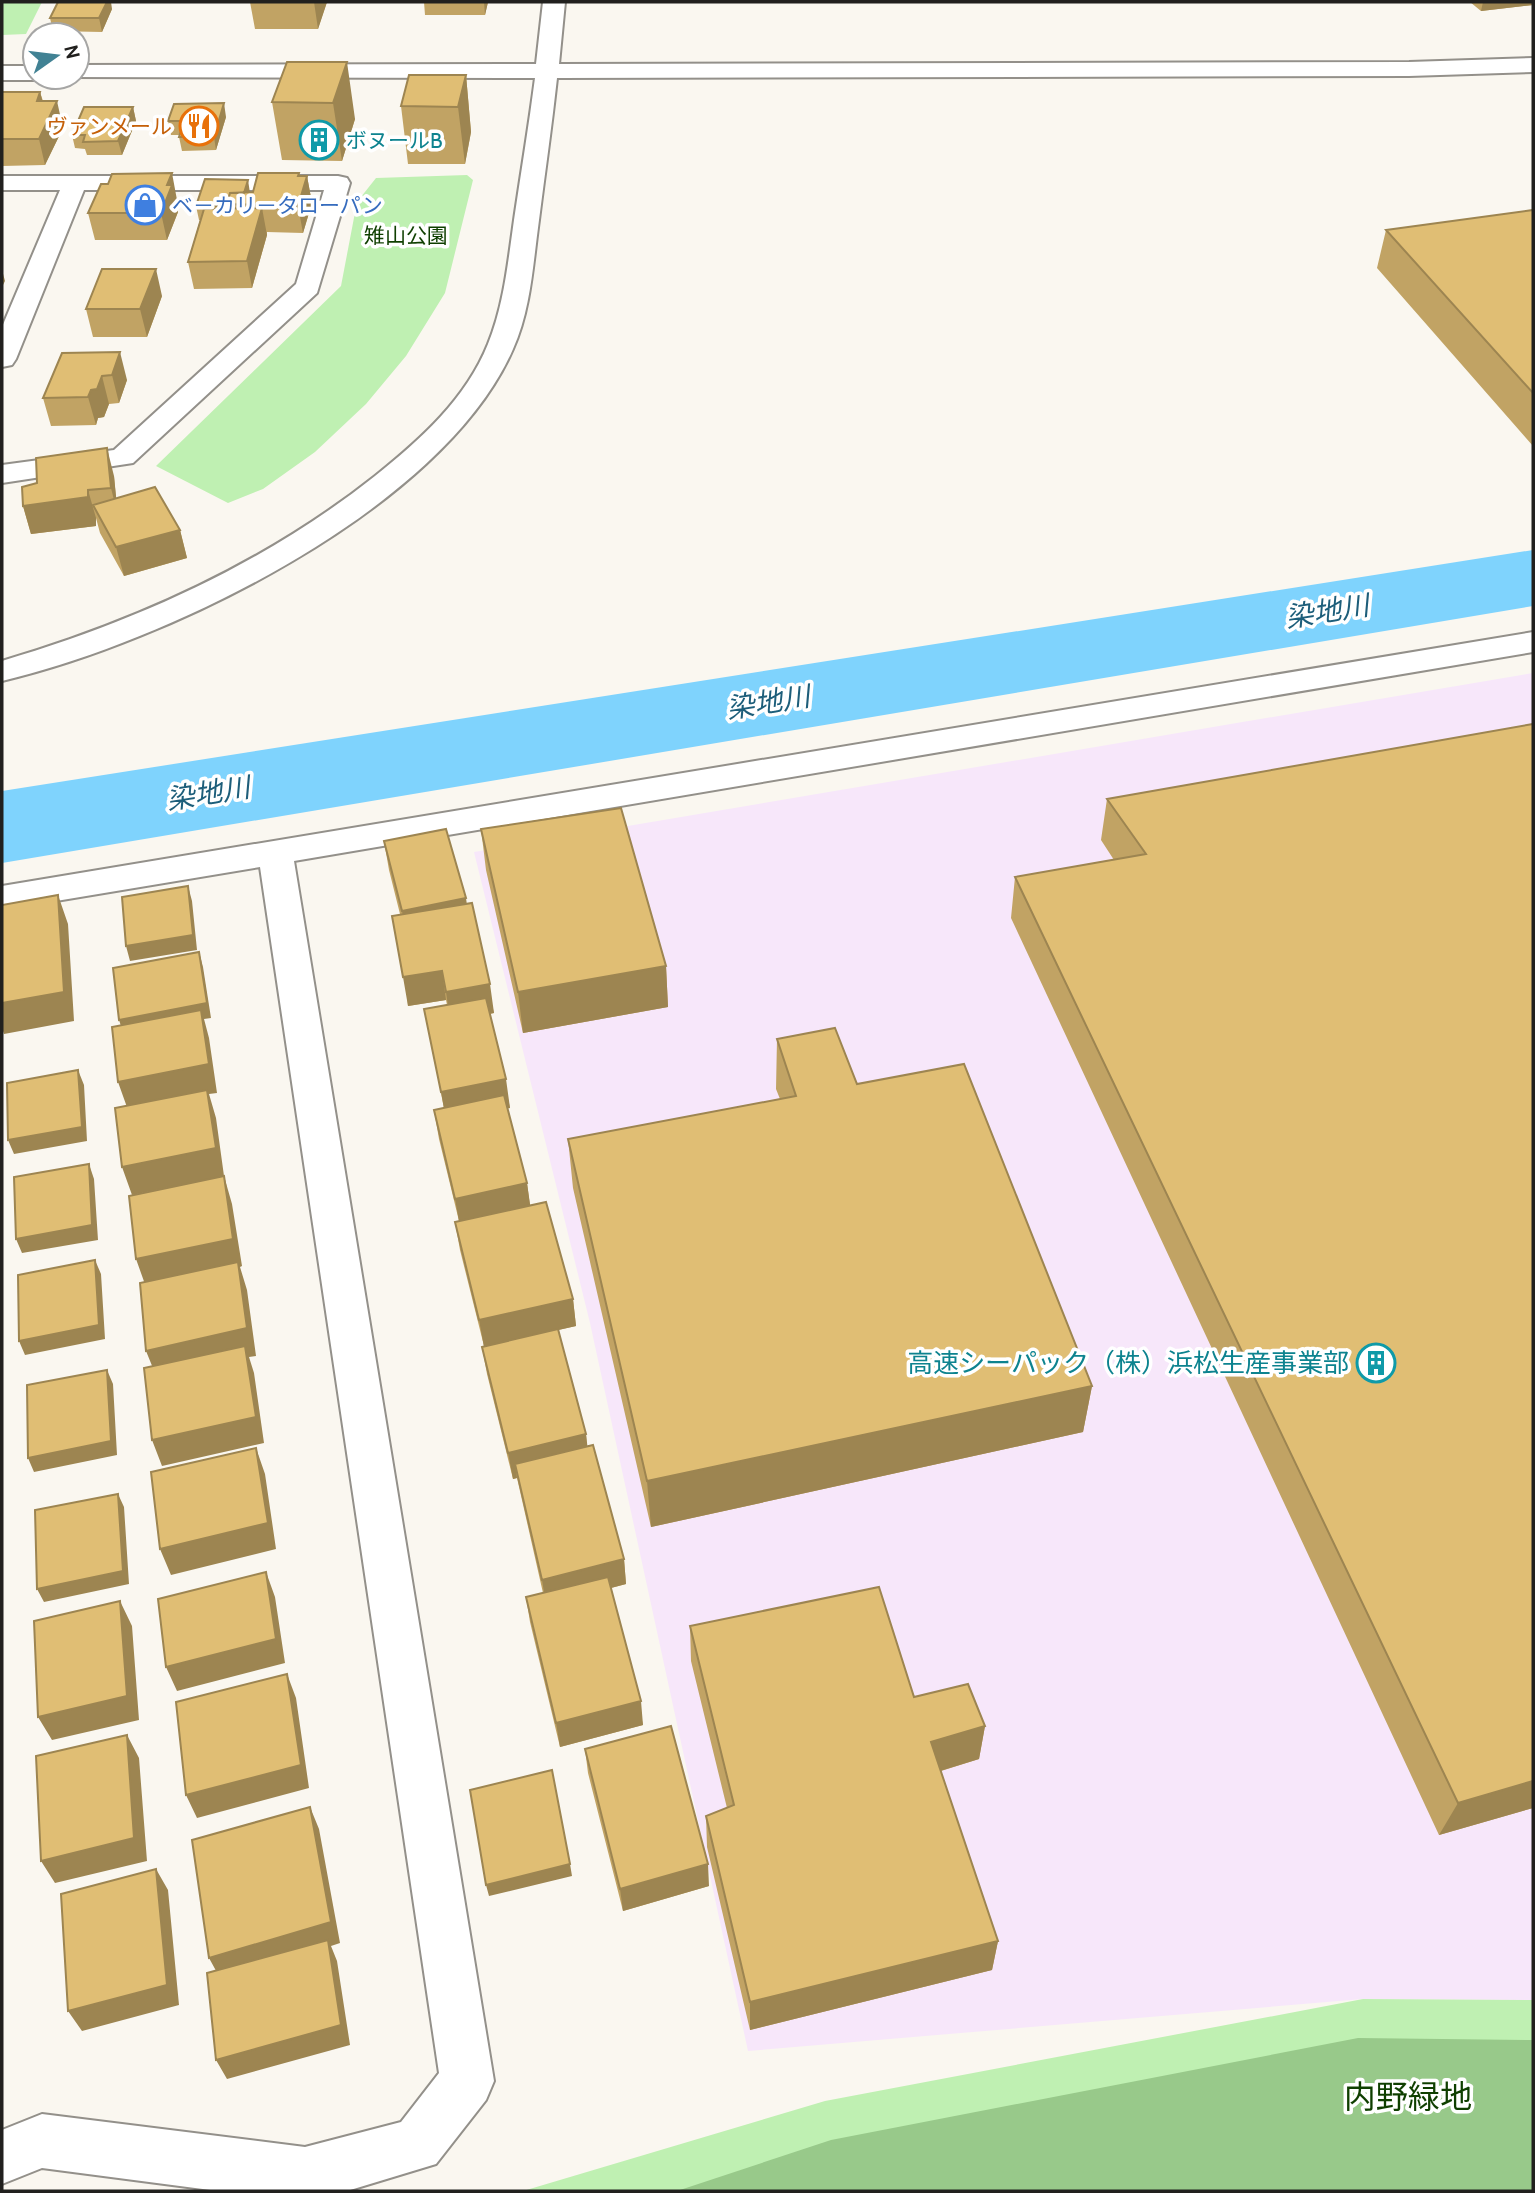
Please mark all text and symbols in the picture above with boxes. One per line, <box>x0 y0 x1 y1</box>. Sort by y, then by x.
north arrow <box>21 21 91 91</box>
text: N <box>59 43 85 61</box>
restaurant icon: ヴァンメール <box>178 105 220 147</box>
place label: ヴァンメール <box>47 114 172 139</box>
building icon: ボヌールB <box>298 119 340 161</box>
place label: ボヌールB <box>346 128 443 153</box>
shop icon: ベ－カリ－タローパン <box>124 184 166 226</box>
place label: ベ－カリ－タローパン <box>172 193 383 218</box>
park label: 雉山公園 <box>364 223 448 248</box>
water label: 染地川 <box>1283 587 1374 634</box>
water label: 染地川 <box>724 678 815 725</box>
water label: 染地川 <box>164 769 255 816</box>
building icon: 高速シーパック（株）浜松生産事業部 <box>1355 1342 1397 1384</box>
place label: 高速シーパック（株）浜松生産事業部 <box>907 1347 1349 1379</box>
park label: 内野緑地 <box>1344 2077 1472 2116</box>

